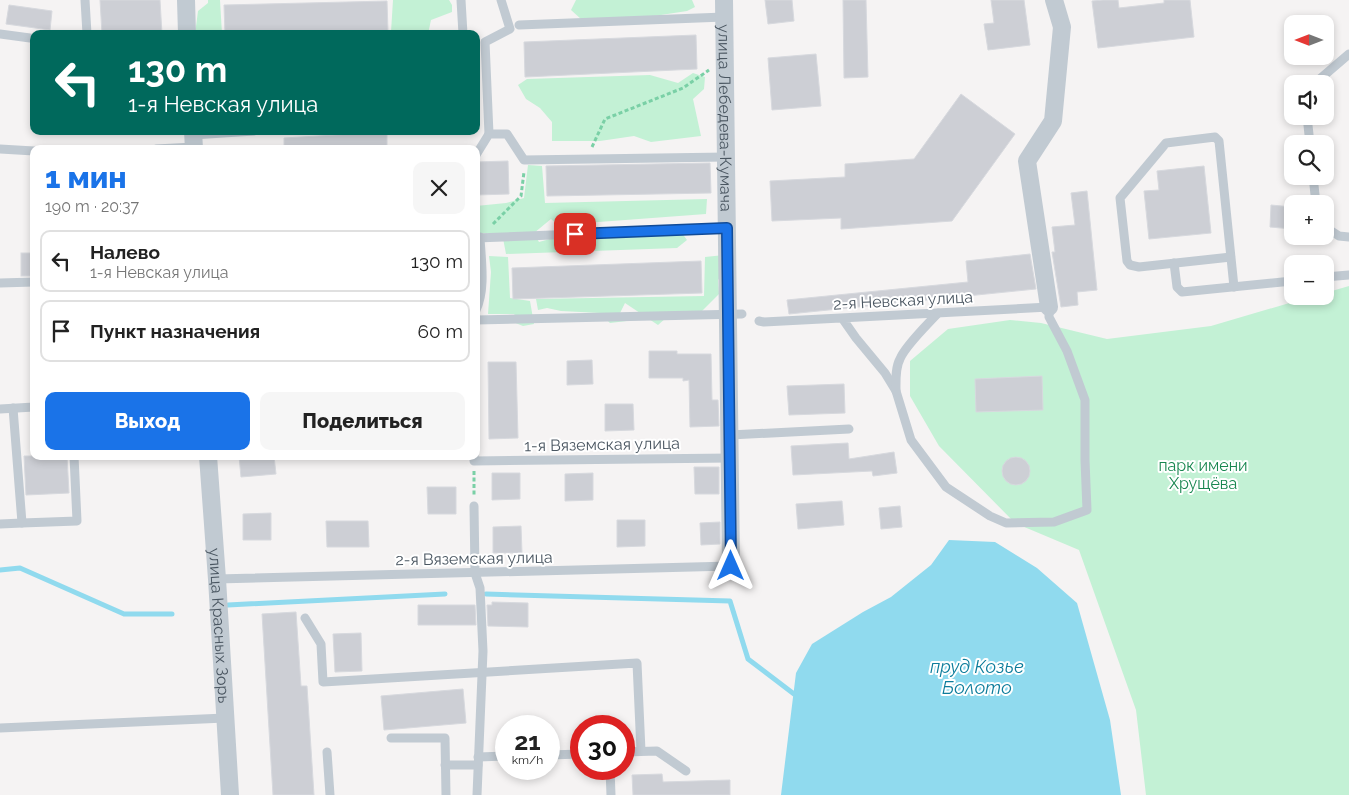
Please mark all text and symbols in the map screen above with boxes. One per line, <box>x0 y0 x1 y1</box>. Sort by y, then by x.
north arrow <box>1284 15 1334 65</box>
map controls <box>1284 15 1334 305</box>
street label: улица Лебедева-Кумача <box>714 24 736 212</box>
text: 130 m <box>128 49 227 90</box>
icon: left <box>45 50 110 115</box>
button: sound <box>1284 75 1334 125</box>
text: 1-я Невская улица <box>128 91 318 117</box>
button: search <box>1284 135 1334 185</box>
text: 1 мин <box>45 160 127 195</box>
button: close <box>413 162 465 214</box>
button: + <box>1284 195 1334 245</box>
text: 190 m · 20:37 <box>45 197 139 216</box>
pin <box>554 213 596 255</box>
icon: arrive <box>561 220 589 248</box>
text: Налево <box>90 241 160 263</box>
icon: left <box>47 247 75 275</box>
text: 130 m <box>411 250 463 272</box>
button: − <box>1284 255 1334 305</box>
text: 1-я Невская улица <box>90 263 228 282</box>
street label: 2-я Невская улица <box>833 287 973 314</box>
icon: arrive <box>47 317 75 345</box>
text: Пункт назначения <box>90 320 260 342</box>
text: 60 m <box>418 320 463 342</box>
button: Выход <box>45 392 250 450</box>
button: Поделиться <box>260 392 465 450</box>
street label: 1-я Вяземская улица <box>524 434 680 455</box>
park label: парк имени Хрущёва <box>1158 456 1248 493</box>
position arrow <box>704 539 756 591</box>
street label: улица Красных Зорь <box>205 547 233 704</box>
street label: 2-я Вяземская улица <box>395 548 553 569</box>
water label: пруд Козье Болото <box>930 656 1024 698</box>
speed limit sign: 30 <box>570 715 635 780</box>
text: 21 <box>514 726 541 756</box>
text: km/h <box>512 753 543 767</box>

